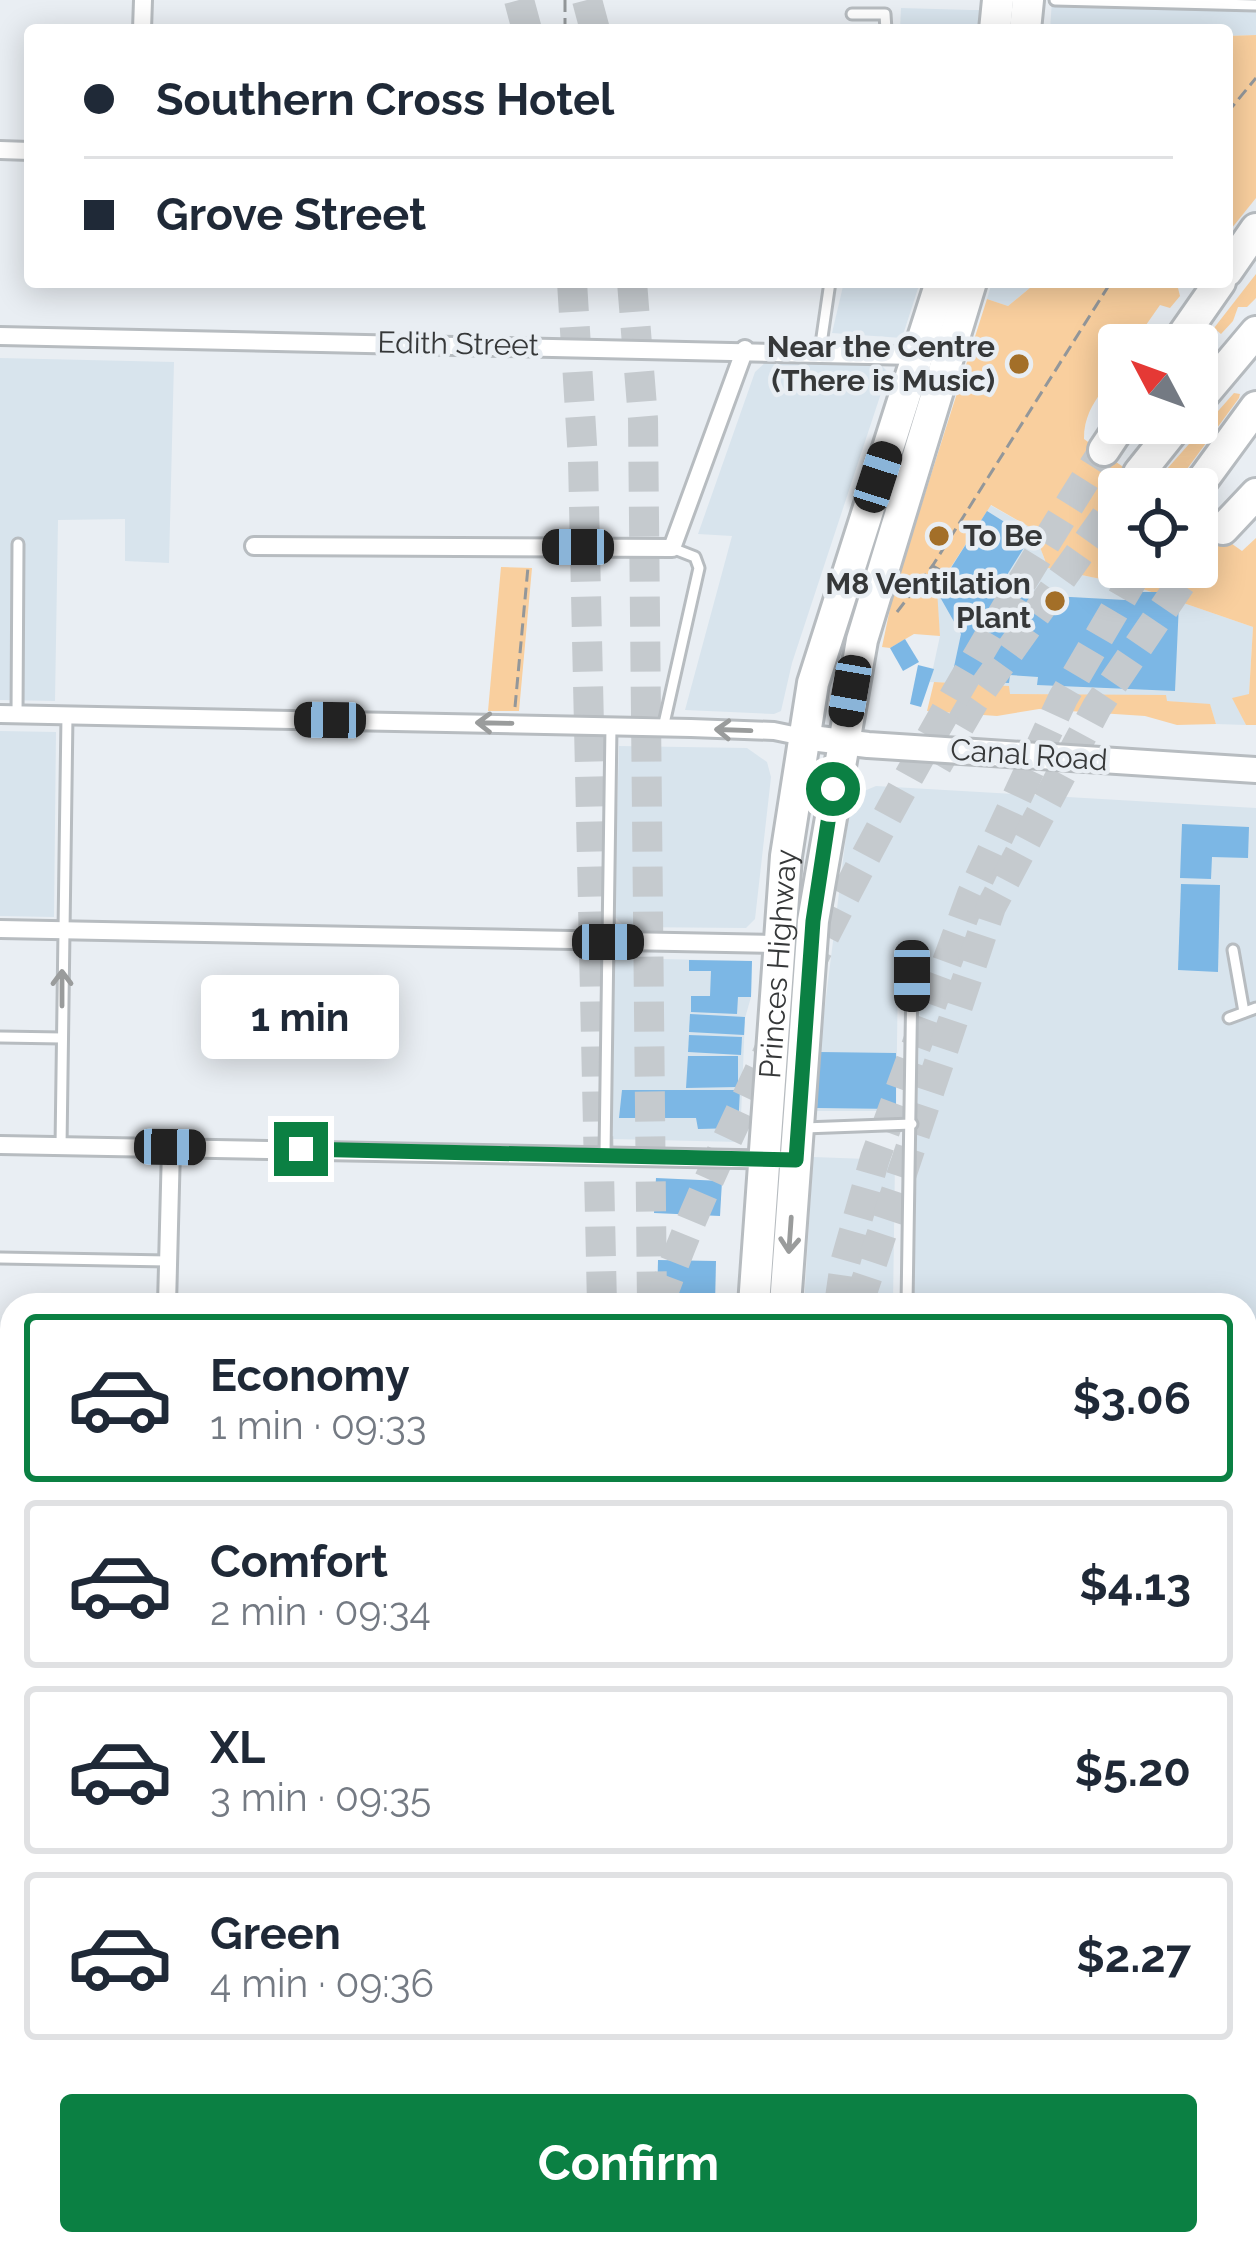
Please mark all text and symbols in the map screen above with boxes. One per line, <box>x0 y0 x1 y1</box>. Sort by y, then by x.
text: Southern Cross Hotel <box>156 73 614 126</box>
text: Grove Street <box>156 188 426 241</box>
north arrow <box>1098 324 1218 444</box>
map controls <box>1098 324 1218 588</box>
street label: Edith Street <box>377 325 539 362</box>
place label: Near the Centre (There is Music) <box>767 329 995 398</box>
marker: Near the Centre (There is Music) <box>1006 351 1032 377</box>
car <box>850 437 906 517</box>
button: locate <box>1098 468 1218 588</box>
place label: To Be <box>963 518 1042 553</box>
marker: To Be <box>926 523 952 549</box>
car <box>542 529 614 565</box>
place label: M8 Ventilation Plant <box>825 566 1031 635</box>
marker: M8 Ventilation Plant <box>1042 588 1068 614</box>
car <box>826 652 874 730</box>
car <box>294 701 366 739</box>
one-way arrow <box>475 712 514 735</box>
one-way arrow <box>714 718 753 741</box>
street label: Canal Road <box>949 732 1109 777</box>
route start <box>806 762 860 816</box>
street label: Princes Highway <box>752 848 803 1080</box>
car <box>572 924 644 960</box>
car <box>894 940 930 1012</box>
one-way arrow <box>51 969 73 1008</box>
callout: 1 min <box>202 975 400 1059</box>
text: 1 min <box>251 994 349 1040</box>
route end <box>274 1122 328 1176</box>
car <box>134 1128 206 1166</box>
one-way arrow <box>779 1215 802 1254</box>
icon: car <box>66 1344 174 1452</box>
text: Economy <box>210 1349 410 1402</box>
text: $3.06 <box>1073 1372 1191 1425</box>
text: 1 min · 09:33 <box>210 1402 427 1448</box>
icon: car <box>66 1530 174 1638</box>
text: Comfort <box>210 1535 388 1588</box>
text: $4.13 <box>1079 1558 1191 1611</box>
text: 2 min · 09:34 <box>210 1588 431 1634</box>
icon: car <box>66 1716 174 1824</box>
text: XL <box>210 1721 265 1774</box>
text: $5.20 <box>1074 1744 1191 1797</box>
text: 3 min · 09:35 <box>210 1774 431 1820</box>
icon: car <box>66 1902 174 2010</box>
text: Green <box>210 1907 341 1960</box>
text: $2.27 <box>1076 1930 1191 1983</box>
text: 4 min · 09:36 <box>210 1960 434 2006</box>
button: Confirm <box>60 2094 1197 2232</box>

